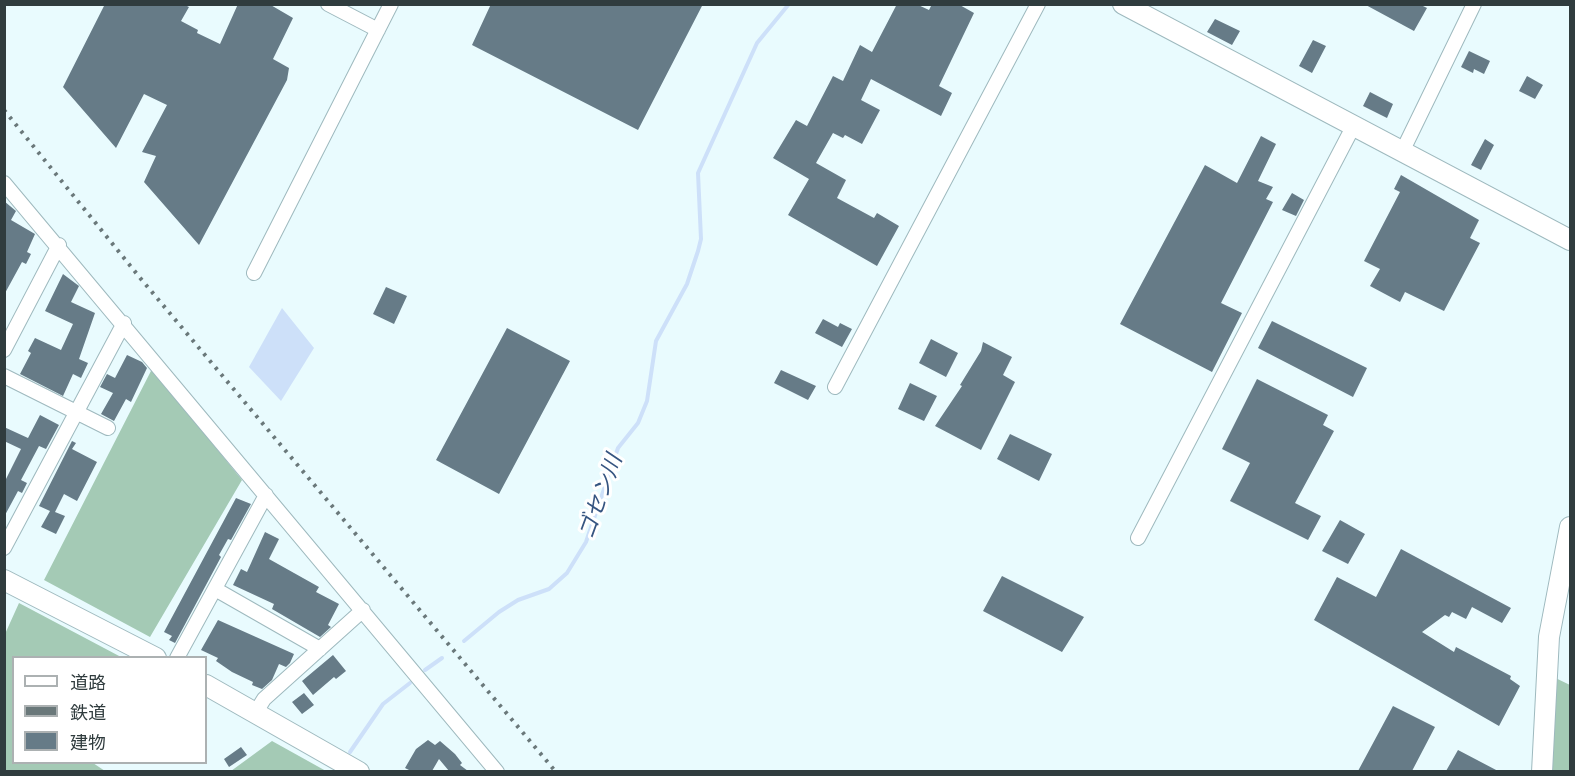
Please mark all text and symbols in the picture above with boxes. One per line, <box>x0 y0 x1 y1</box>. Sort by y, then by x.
water label: ゴセン川 <box>574 451 628 543</box>
legend <box>12 656 207 764</box>
text: 道路 <box>70 672 106 694</box>
text: 鉄道 <box>70 702 106 724</box>
text: 建物 <box>70 732 106 754</box>

